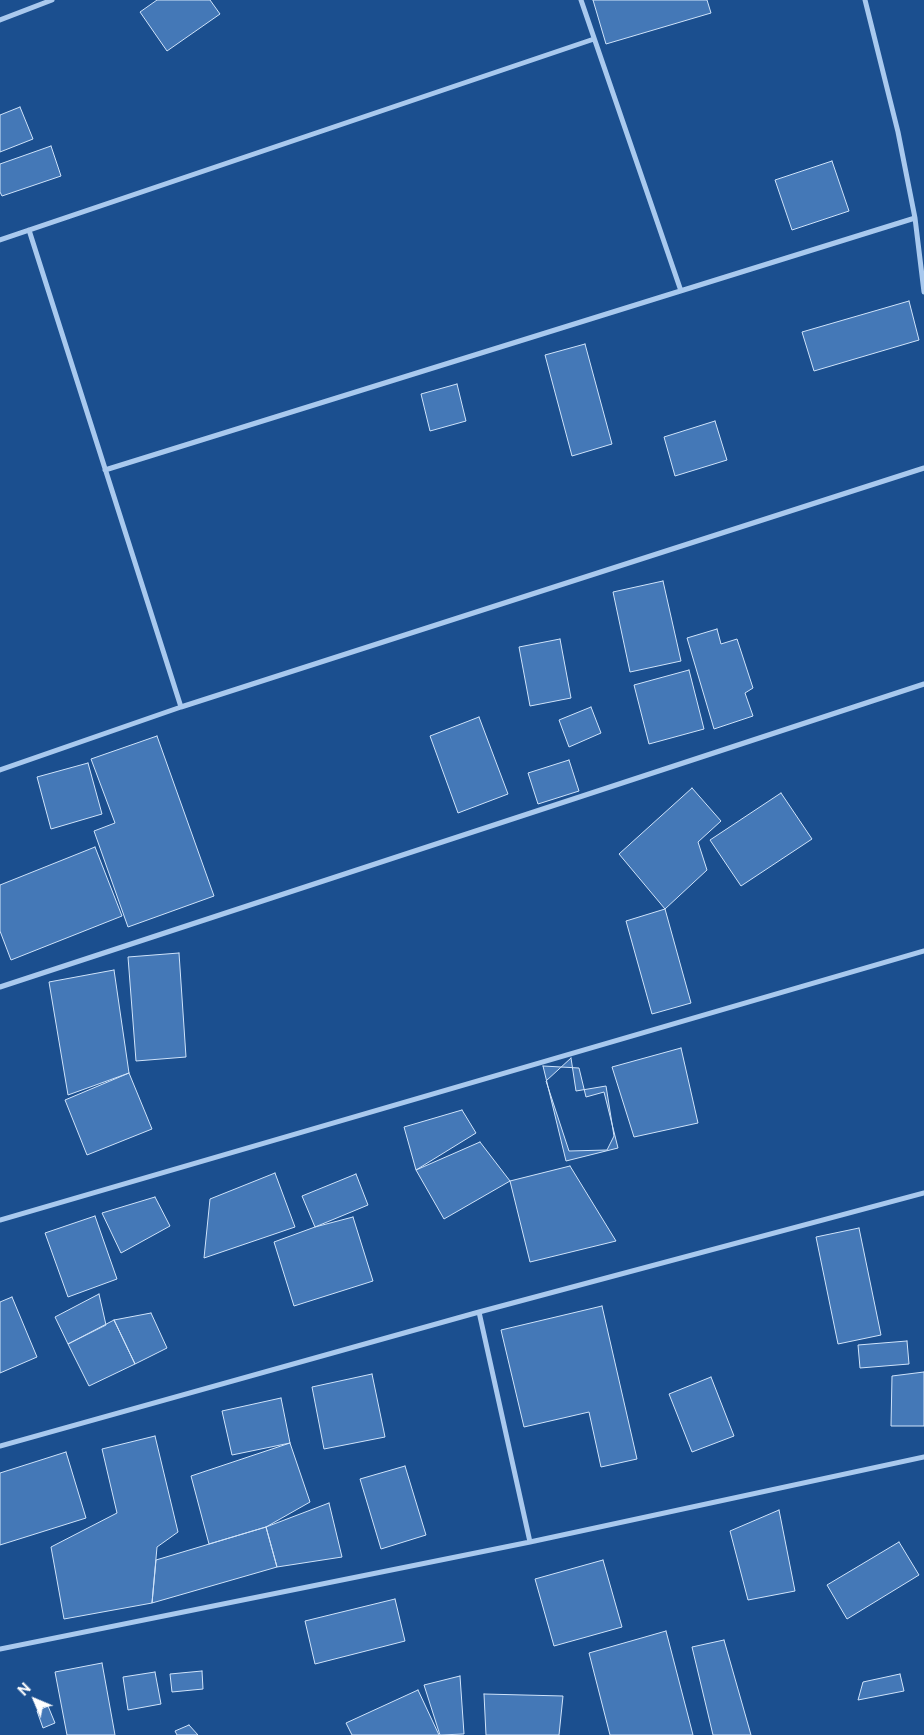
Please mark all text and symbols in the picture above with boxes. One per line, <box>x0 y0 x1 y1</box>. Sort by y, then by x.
north arrow <box>10 1675 60 1725</box>
text: N <box>15 1680 34 1699</box>

